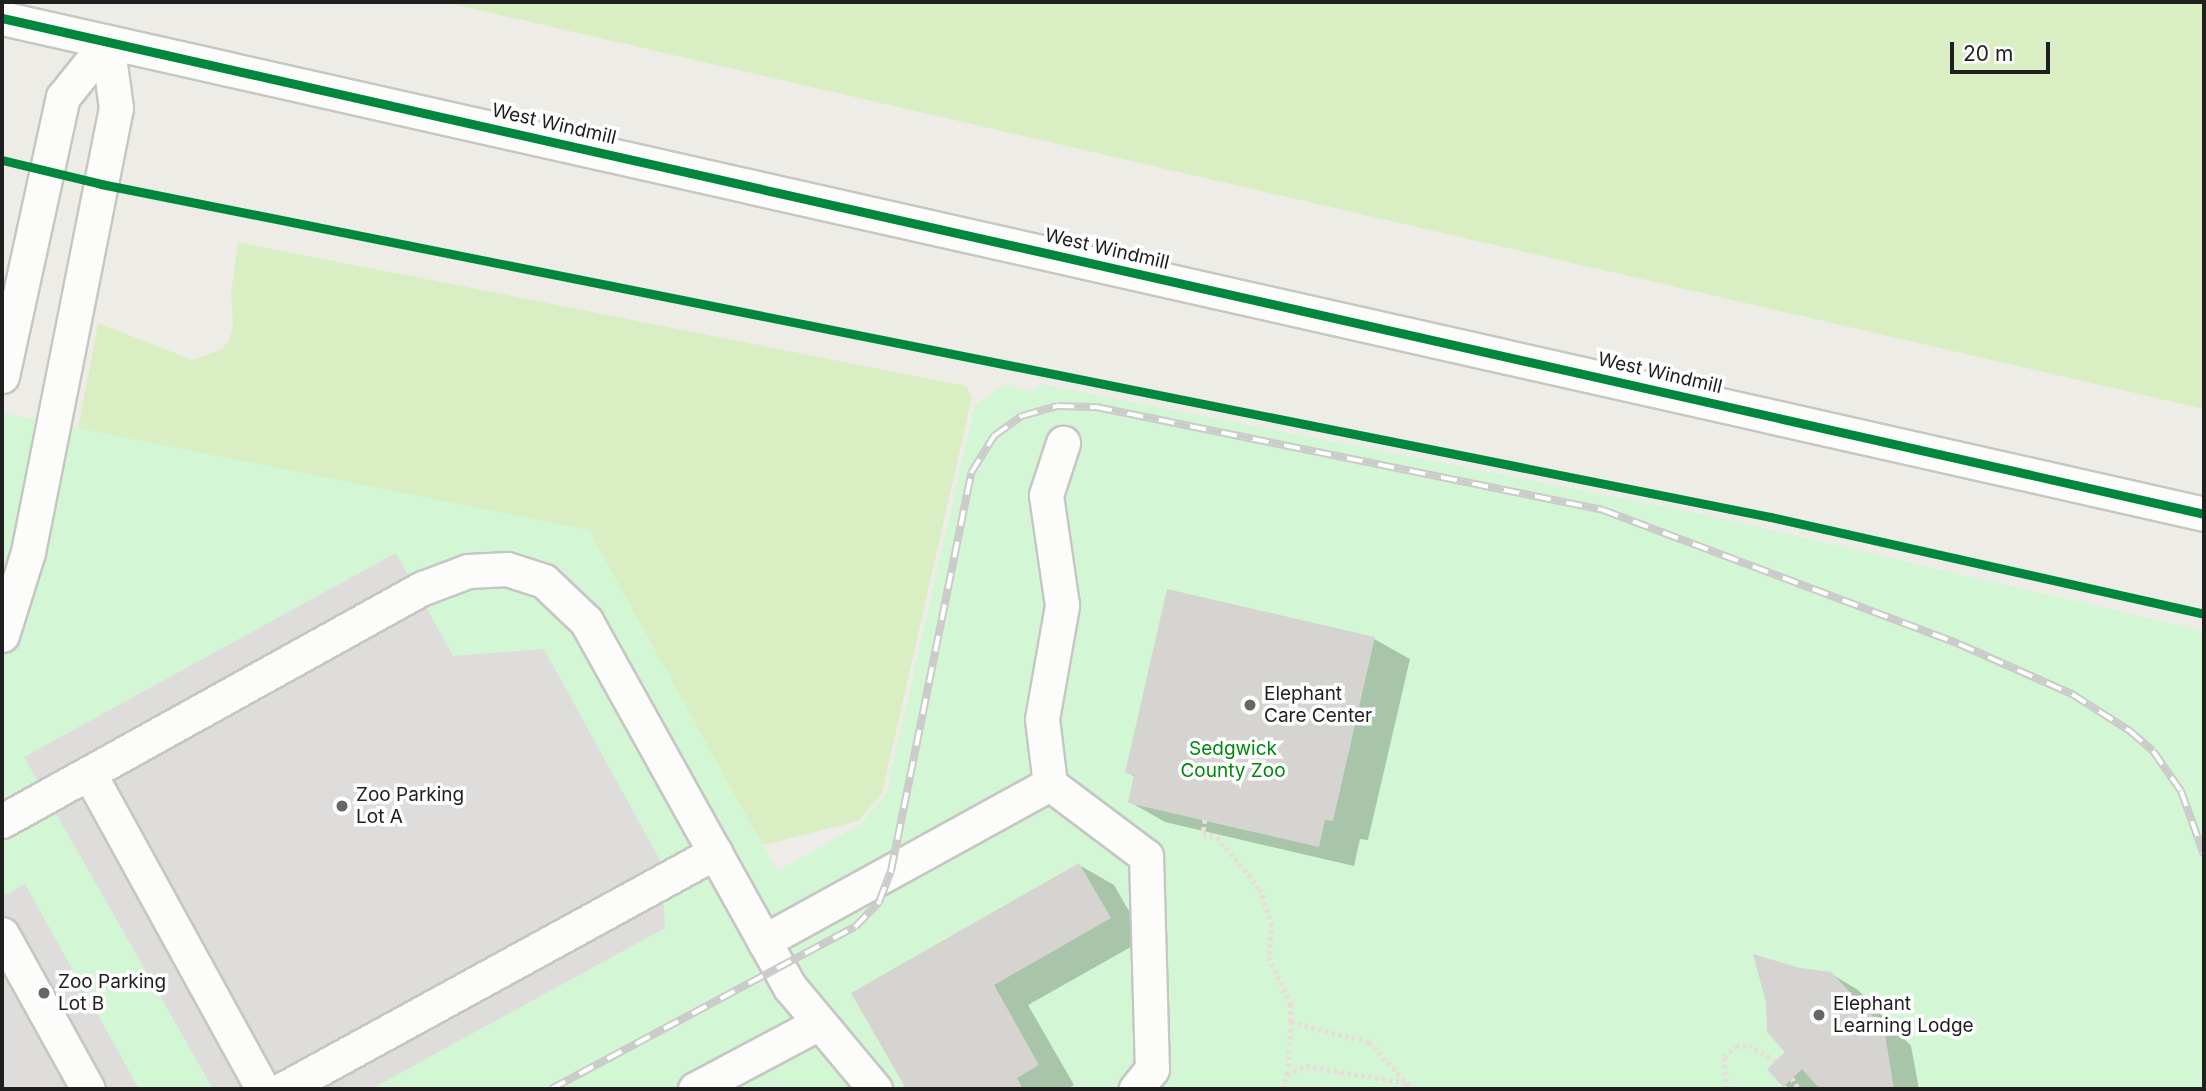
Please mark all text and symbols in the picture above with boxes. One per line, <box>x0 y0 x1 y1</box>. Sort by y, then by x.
scale bar <box>1954 28 2054 72</box>
text: 20 m <box>1963 41 2013 66</box>
street label: West Windmill <box>490 99 618 149</box>
street label: West Windmill <box>1043 224 1171 274</box>
street label: West Windmill <box>1596 348 1724 398</box>
place label: Elephant Care Center <box>1264 683 1372 727</box>
marker: Elephant Care Center <box>1242 697 1258 713</box>
park label: Sedgwick County Zoo <box>1180 738 1286 782</box>
place label: Zoo Parking Lot A <box>356 784 464 828</box>
marker: Zoo Parking Lot A <box>334 798 350 814</box>
place label: Zoo Parking Lot B <box>58 971 166 1015</box>
marker: Zoo Parking Lot B <box>36 985 52 1001</box>
place label: Elephant Learning Lodge <box>1833 993 1974 1037</box>
marker: Elephant Learning Lodge <box>1811 1007 1827 1023</box>

